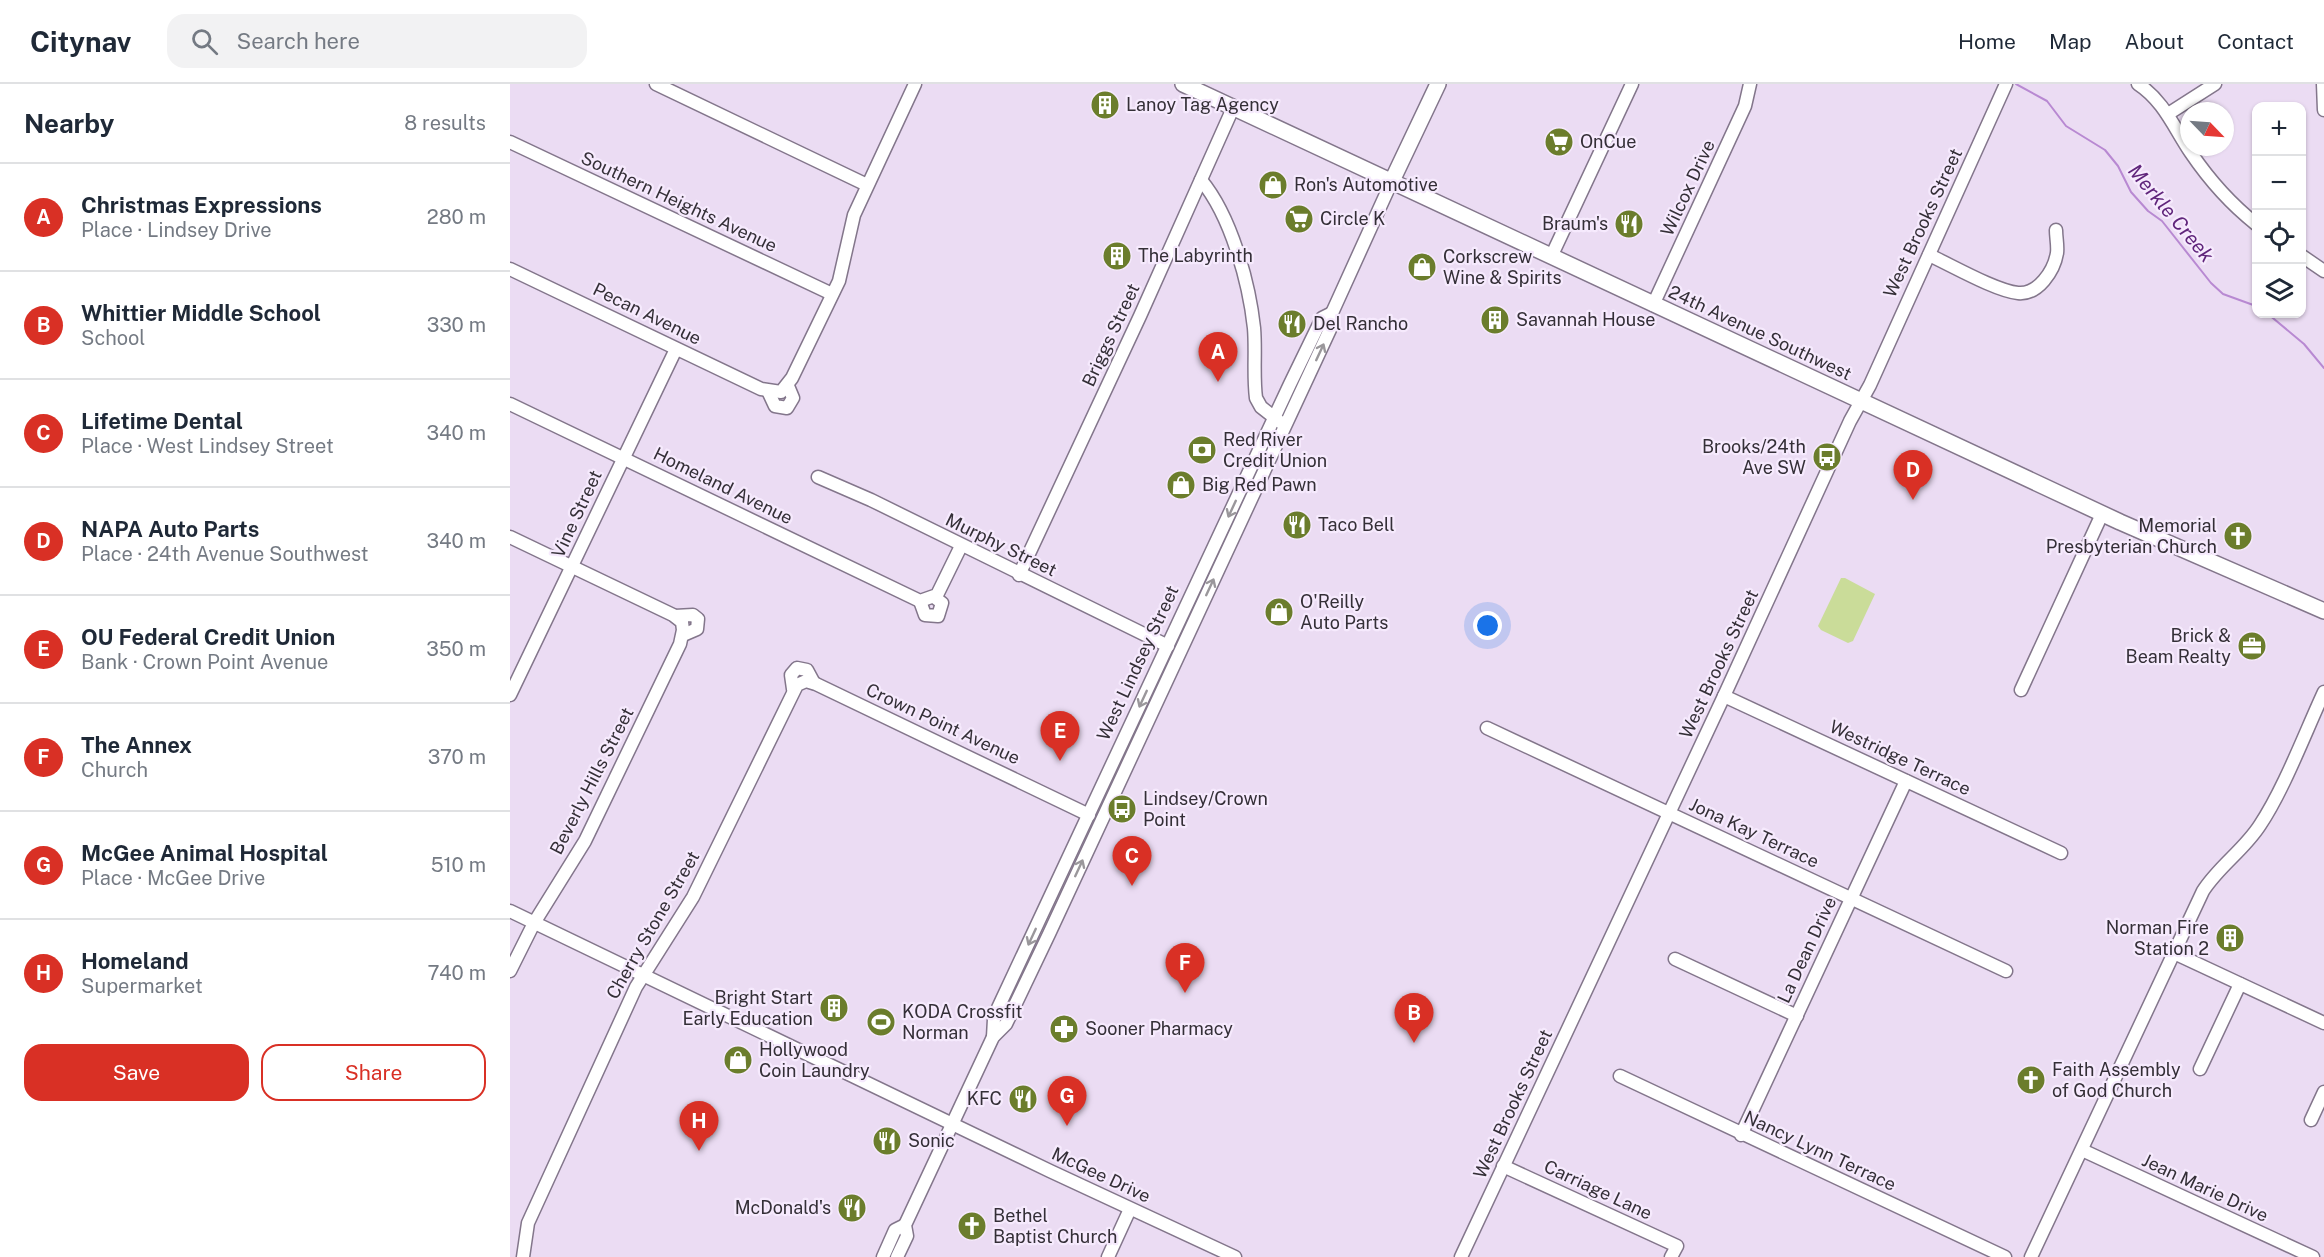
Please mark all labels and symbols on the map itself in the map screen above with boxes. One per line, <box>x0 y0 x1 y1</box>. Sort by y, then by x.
building icon: Lanoy Tag Agency <box>1089 89 1121 121</box>
place label: Lanoy Tag Agency <box>1126 94 1279 115</box>
north arrow <box>2180 102 2234 156</box>
supermarket icon: OnCue <box>1543 126 1575 158</box>
place label: OnCue <box>1580 131 1637 152</box>
street label: Wilcox Drive <box>1656 136 1719 239</box>
street label: West Brooks Street <box>1879 145 1966 301</box>
street label: Southern Heights Avenue <box>578 147 781 256</box>
water label: Merkle Creek <box>2123 159 2219 267</box>
shop icon: Ron's Automotive <box>1257 169 1289 201</box>
place label: Ron's Automotive <box>1294 174 1438 195</box>
supermarket icon: Circle K <box>1283 203 1315 235</box>
place label: Circle K <box>1320 208 1385 229</box>
restaurant icon: Braum's <box>1613 208 1645 240</box>
place label: Braum's <box>1542 213 1608 234</box>
building icon: The Labyrinth <box>1101 240 1133 272</box>
place label: The Labyrinth <box>1138 245 1253 266</box>
place label: Corkscrew Wine & Spirits <box>1443 246 1562 288</box>
shop icon: Corkscrew Wine & Spirits <box>1406 251 1438 283</box>
street label: Pecan Avenue <box>590 278 705 349</box>
street label: Briggs Street <box>1077 280 1144 390</box>
street label: 24th Avenue Southwest <box>1665 281 1855 384</box>
building icon: Savannah House <box>1479 304 1511 336</box>
restaurant icon: Del Rancho <box>1276 308 1308 340</box>
place label: Savannah House <box>1516 309 1656 330</box>
place label: Del Rancho <box>1313 313 1408 334</box>
pin: A <box>1198 332 1238 382</box>
one-way arrow <box>1315 343 1326 361</box>
place label: Red River Credit Union <box>1223 429 1327 471</box>
bank icon: Red River Credit Union <box>1186 434 1218 466</box>
place label: Brooks/24th Ave SW <box>1702 436 1806 478</box>
bus stop icon: Brooks/24th Ave SW <box>1811 441 1843 473</box>
street label: Homeland Avenue <box>650 443 796 528</box>
pin: D <box>1894 450 1932 500</box>
street label: Vine Street <box>547 467 606 561</box>
shop icon: Big Red Pawn <box>1165 469 1197 501</box>
place label: Big Red Pawn <box>1202 474 1317 495</box>
one-way arrow <box>1225 500 1237 518</box>
street label: Murphy Street <box>942 509 1060 580</box>
restaurant icon: Taco Bell <box>1281 509 1313 541</box>
place label: Taco Bell <box>1318 514 1395 535</box>
place label: Memorial Presbyterian Church <box>2046 515 2217 557</box>
church icon: Memorial Presbyterian Church <box>2222 520 2254 552</box>
one-way arrow <box>1205 579 1217 597</box>
street label: West Lindsey Street <box>1092 582 1183 744</box>
street label: West Brooks Street <box>1675 586 1762 742</box>
place label: O'Reilly Auto Parts <box>1300 591 1388 633</box>
shop icon: O'Reilly Auto Parts <box>1263 596 1295 628</box>
your location <box>1473 611 1502 640</box>
place label: Brick & Beam Realty <box>2126 625 2231 667</box>
office icon: Brick & Beam Realty <box>2236 630 2268 662</box>
street label: Crown Point Avenue <box>863 679 1024 768</box>
one-way arrow <box>1137 689 1148 707</box>
street label: Beverly Hills Street <box>545 704 638 858</box>
pin: E <box>1040 712 1080 761</box>
street label: Westridge Terrace <box>1826 716 1974 799</box>
place label: Lindsey/Crown Point <box>1143 788 1268 830</box>
bus stop icon: Lindsey/Crown Point <box>1106 793 1138 825</box>
street label: Jona Kay Terrace <box>1686 793 1822 872</box>
pin: C <box>1112 836 1152 886</box>
street label: Cherry Stone Street <box>602 847 703 1002</box>
one-way arrow <box>1074 859 1086 877</box>
street label: La Dean Drive <box>1773 893 1840 1006</box>
place label: Norman Fire Station 2 <box>2106 917 2209 959</box>
building icon: Norman Fire Station 2 <box>2214 922 2246 954</box>
one-way arrow <box>1025 927 1037 945</box>
pin: F <box>1166 944 1204 993</box>
place label: Bright Start Early Education <box>682 987 813 1029</box>
building icon: Bright Start Early Education <box>818 992 850 1024</box>
pin: B <box>1394 994 1434 1043</box>
place label: KODA Crossfit Norman <box>902 1001 1023 1043</box>
sports icon: KODA Crossfit Norman <box>865 1006 897 1038</box>
pharmacy icon: Sooner Pharmacy <box>1048 1013 1080 1045</box>
place label: Sooner Pharmacy <box>1085 1018 1233 1039</box>
street label: West Brooks Street <box>1469 1026 1556 1182</box>
place label: Hollywood Coin Laundry <box>759 1039 870 1081</box>
shop icon: Hollywood Coin Laundry <box>722 1044 754 1076</box>
place label: Faith Assembly of God Church <box>2052 1059 2181 1101</box>
church icon: Faith Assembly of God Church <box>2015 1064 2047 1096</box>
pin: G <box>1048 1076 1086 1126</box>
restaurant icon: KFC <box>1007 1083 1039 1115</box>
place label: KFC <box>967 1088 1002 1109</box>
pin: H <box>680 1102 718 1151</box>
street label: Nancy Lynn Terrace <box>1741 1106 1900 1195</box>
restaurant icon: Sonic <box>871 1125 903 1157</box>
place label: Sonic <box>908 1130 955 1151</box>
street label: McGee Drive <box>1049 1143 1154 1207</box>
street label: Jean Marie Drive <box>2139 1149 2272 1226</box>
street label: Carriage Lane <box>1541 1155 1656 1224</box>
restaurant icon: McDonald's <box>836 1192 868 1224</box>
place label: McDonald's <box>735 1197 831 1218</box>
place label: Bethel Baptist Church <box>993 1205 1117 1247</box>
church icon: Bethel Baptist Church <box>956 1210 988 1242</box>

